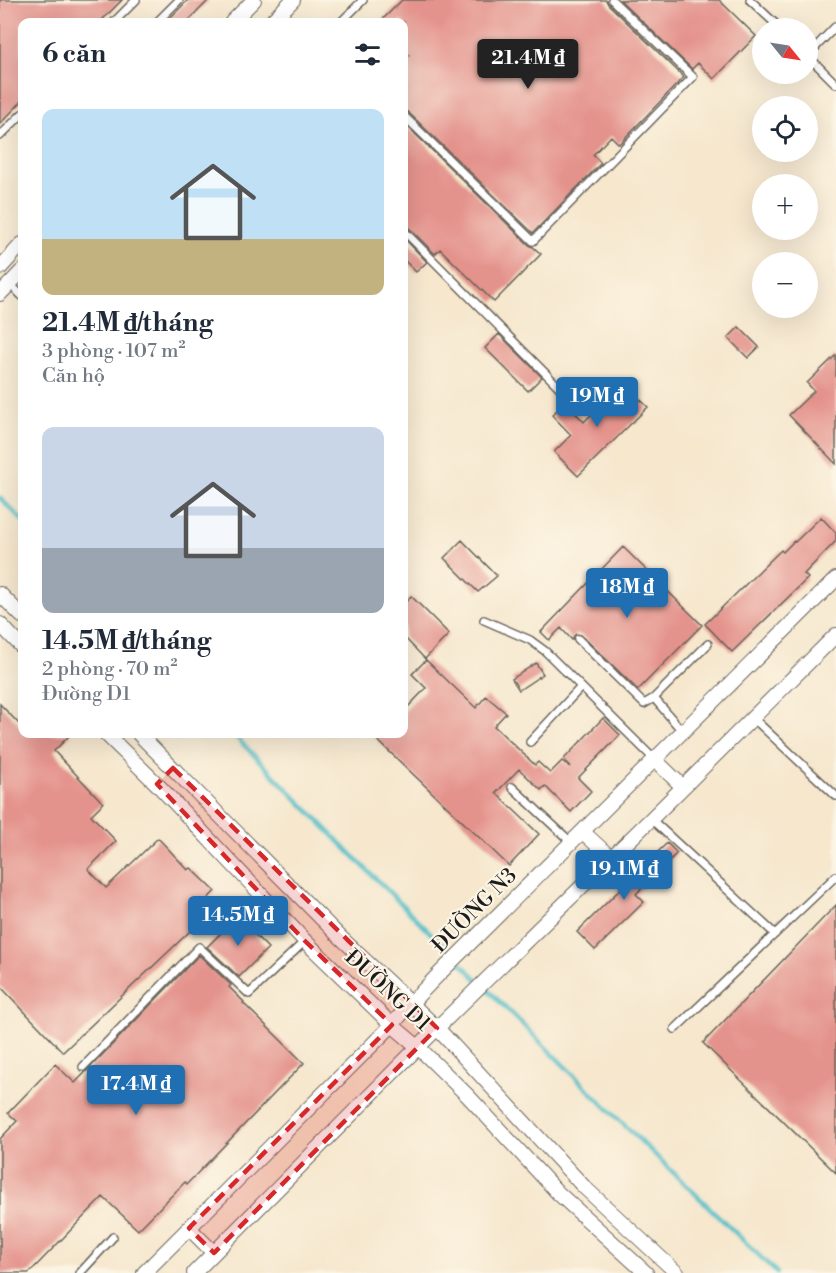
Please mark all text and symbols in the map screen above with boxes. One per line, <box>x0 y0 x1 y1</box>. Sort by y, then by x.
north arrow <box>752 18 818 84</box>
map controls <box>752 18 818 318</box>
text: 6 căn <box>42 38 106 70</box>
icon: filters <box>351 38 384 71</box>
pin: 21.4M ₫ <box>473 39 583 90</box>
text: 21.4M ₫ <box>491 46 565 71</box>
button: locate <box>752 96 818 162</box>
icon: home <box>159 148 267 256</box>
button: + <box>752 174 818 240</box>
button: − <box>752 252 818 318</box>
text: 21.4M ₫/tháng <box>42 307 213 339</box>
text: 3 phòng · 107 m² <box>42 339 185 364</box>
text: Căn hộ <box>42 364 105 389</box>
pin: 19M ₫ <box>555 377 639 428</box>
text: 19M ₫ <box>570 384 624 409</box>
icon: home <box>159 466 267 574</box>
pin: 18M ₫ <box>585 568 669 619</box>
text: 18M ₫ <box>600 575 654 600</box>
text: 14.5M ₫/tháng <box>42 625 211 657</box>
text: 2 phòng · 70 m² <box>42 657 178 682</box>
text: Đường D1 <box>42 682 131 707</box>
pin: 19.1M ₫ <box>569 850 679 901</box>
text: 19.1M ₫ <box>589 857 659 882</box>
street label: ĐƯỜNG N3 <box>425 861 523 959</box>
pin: 14.5M ₫ <box>183 896 293 947</box>
text: 14.5M ₫ <box>202 903 274 928</box>
street label: ĐƯỜNG D1 <box>339 942 438 1037</box>
pin: 17.4M ₫ <box>81 1065 191 1116</box>
text: 17.4M ₫ <box>101 1072 171 1097</box>

